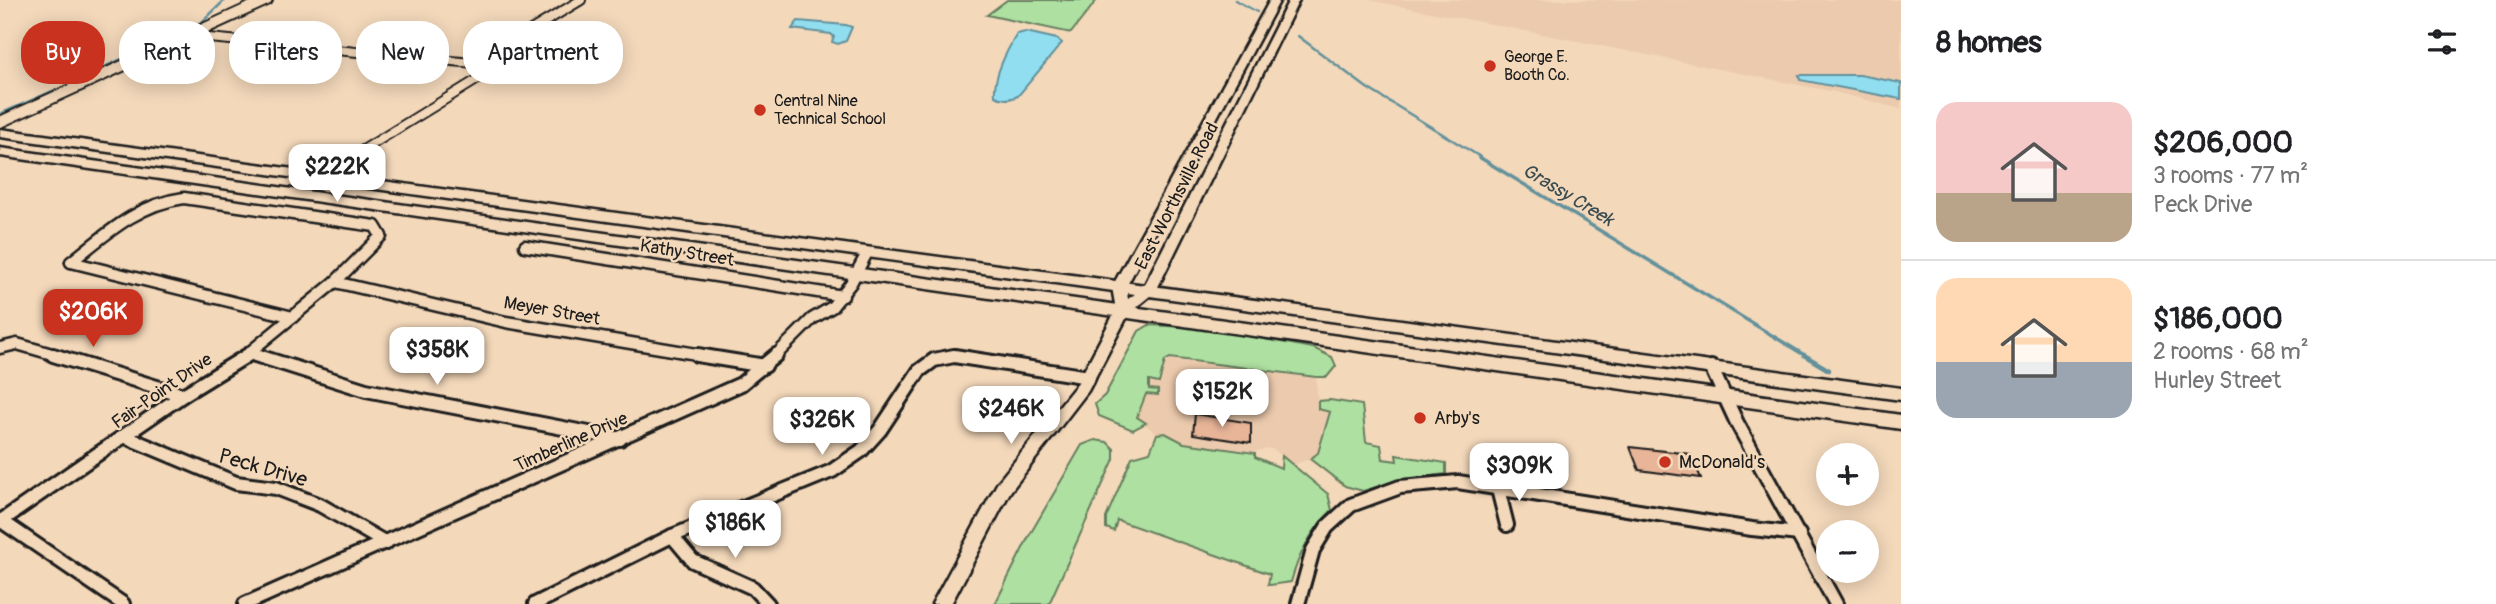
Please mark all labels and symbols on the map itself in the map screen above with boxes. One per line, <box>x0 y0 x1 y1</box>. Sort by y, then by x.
place label: George E. Booth Co. <box>1504 47 1570 85</box>
marker: George E. Booth Co. <box>1482 58 1498 74</box>
place label: Central Nine Technical School <box>774 91 886 129</box>
marker: Central Nine Technical School <box>752 102 768 118</box>
street label: East Worthsville Road <box>1130 119 1224 273</box>
pin: $222K <box>288 144 386 204</box>
water label: Grassy Creek <box>1518 158 1620 233</box>
street label: Kathy Street <box>638 234 736 272</box>
pin: $206K <box>44 290 142 349</box>
street label: Meyer Street <box>502 291 603 331</box>
pin: $358K <box>388 328 486 387</box>
street label: Fair-Point Drive <box>107 348 217 434</box>
pin: $152K <box>1173 370 1271 429</box>
pin: $246K <box>962 386 1060 446</box>
pin: $326K <box>773 398 871 457</box>
street label: Timberline Drive <box>511 407 631 477</box>
place label: Arby's <box>1434 407 1480 430</box>
marker: Arby's <box>1412 410 1428 426</box>
street label: Peck Drive <box>216 443 311 494</box>
pin: $309K <box>1470 444 1568 503</box>
place label: McDonald's <box>1679 451 1765 474</box>
marker: McDonald's <box>1657 454 1673 470</box>
pin: $186K <box>686 500 784 560</box>

